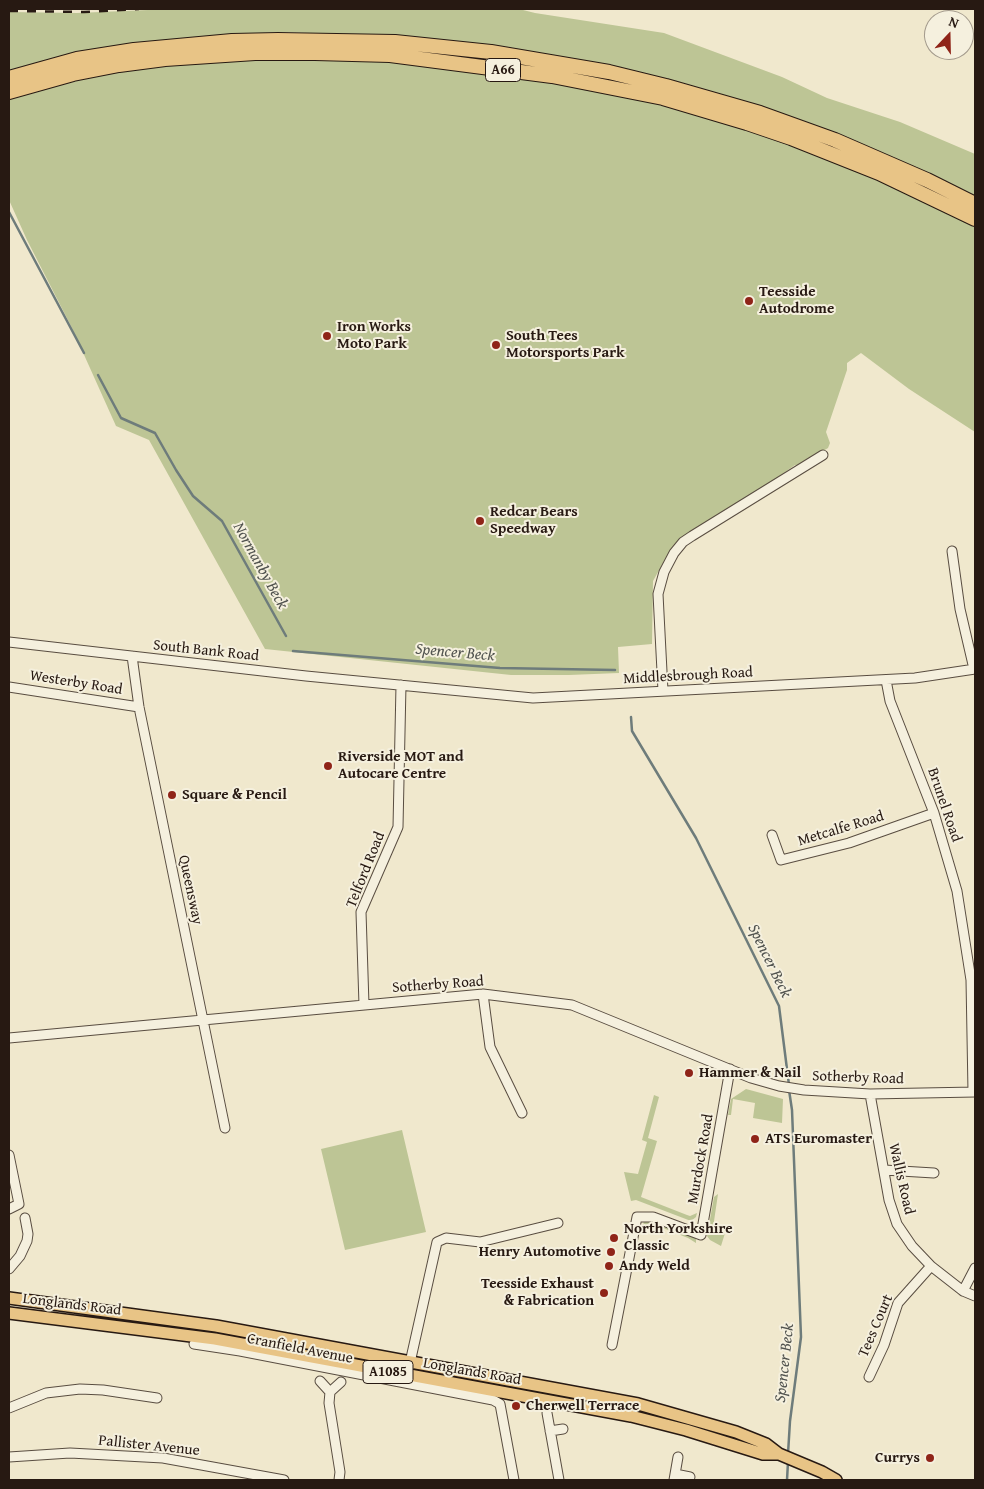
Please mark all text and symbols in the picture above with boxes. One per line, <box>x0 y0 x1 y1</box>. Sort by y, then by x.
north arrow <box>924 10 974 60</box>
text: N <box>946 11 962 33</box>
road number: A66 <box>486 58 520 82</box>
place label: Teesside Autodrome <box>759 283 834 318</box>
marker: Teesside Autodrome <box>743 295 755 307</box>
place label: Iron Works Moto Park <box>337 318 411 353</box>
place label: South Tees Motorsports Park <box>506 327 625 362</box>
marker: Iron Works Moto Park <box>321 330 333 342</box>
marker: South Tees Motorsports Park <box>490 339 502 351</box>
place label: Redcar Bears Speedway <box>490 503 578 538</box>
marker: Redcar Bears Speedway <box>474 515 486 527</box>
water label: Normanby Beck <box>228 519 292 613</box>
street label: South Bank Road <box>152 636 260 666</box>
water label: Spencer Beck <box>415 640 495 666</box>
street label: Middlesbrough Road <box>623 664 753 688</box>
street label: Westerby Road <box>28 667 124 699</box>
place label: Riverside MOT and Autocare Centre <box>338 748 464 783</box>
marker: Riverside MOT and Autocare Centre <box>322 760 334 772</box>
street label: Brunel Road <box>923 766 965 844</box>
place label: Square & Pencil <box>182 786 287 804</box>
marker: Square & Pencil <box>166 789 178 801</box>
street label: Metcalfe Road <box>796 807 886 851</box>
street label: Telford Road <box>343 829 389 911</box>
street label: Queensway <box>174 854 206 926</box>
water label: Spencer Beck <box>743 921 795 1001</box>
street label: Sotherby Road <box>392 973 484 997</box>
place label: Hammer & Nail <box>699 1064 801 1082</box>
marker: Hammer & Nail <box>683 1067 695 1079</box>
street label: Sotherby Road <box>812 1067 904 1089</box>
street label: Murdock Road <box>684 1113 718 1205</box>
place label: ATS Euromaster <box>765 1130 872 1148</box>
marker: ATS Euromaster <box>749 1133 761 1145</box>
street label: Wallis Road <box>884 1142 918 1216</box>
place label: North Yorkshire Classic <box>624 1220 733 1255</box>
marker: North Yorkshire Classic <box>608 1232 620 1244</box>
place label: Henry Automotive <box>479 1243 601 1261</box>
marker: Henry Automotive <box>605 1246 617 1258</box>
place label: Andy Weld <box>619 1257 690 1275</box>
marker: Andy Weld <box>603 1260 615 1272</box>
place label: Teesside Exhaust & Fabrication <box>481 1275 594 1310</box>
marker: Teesside Exhaust & Fabrication <box>598 1287 610 1299</box>
street label: Longlands Road <box>22 1290 122 1320</box>
street label: Tees Court <box>855 1292 897 1360</box>
water label: Spencer Beck <box>771 1322 799 1404</box>
street label: Cranfield Avenue <box>246 1330 354 1368</box>
street label: Longlands Road <box>422 1355 522 1389</box>
road number: A1085 <box>363 1360 413 1384</box>
place label: Cherwell Terrace <box>526 1397 639 1415</box>
marker: Cherwell Terrace <box>510 1400 522 1412</box>
street label: Pallister Avenue <box>98 1432 200 1460</box>
place label: Currys <box>875 1449 920 1467</box>
marker: Currys <box>924 1452 936 1464</box>

